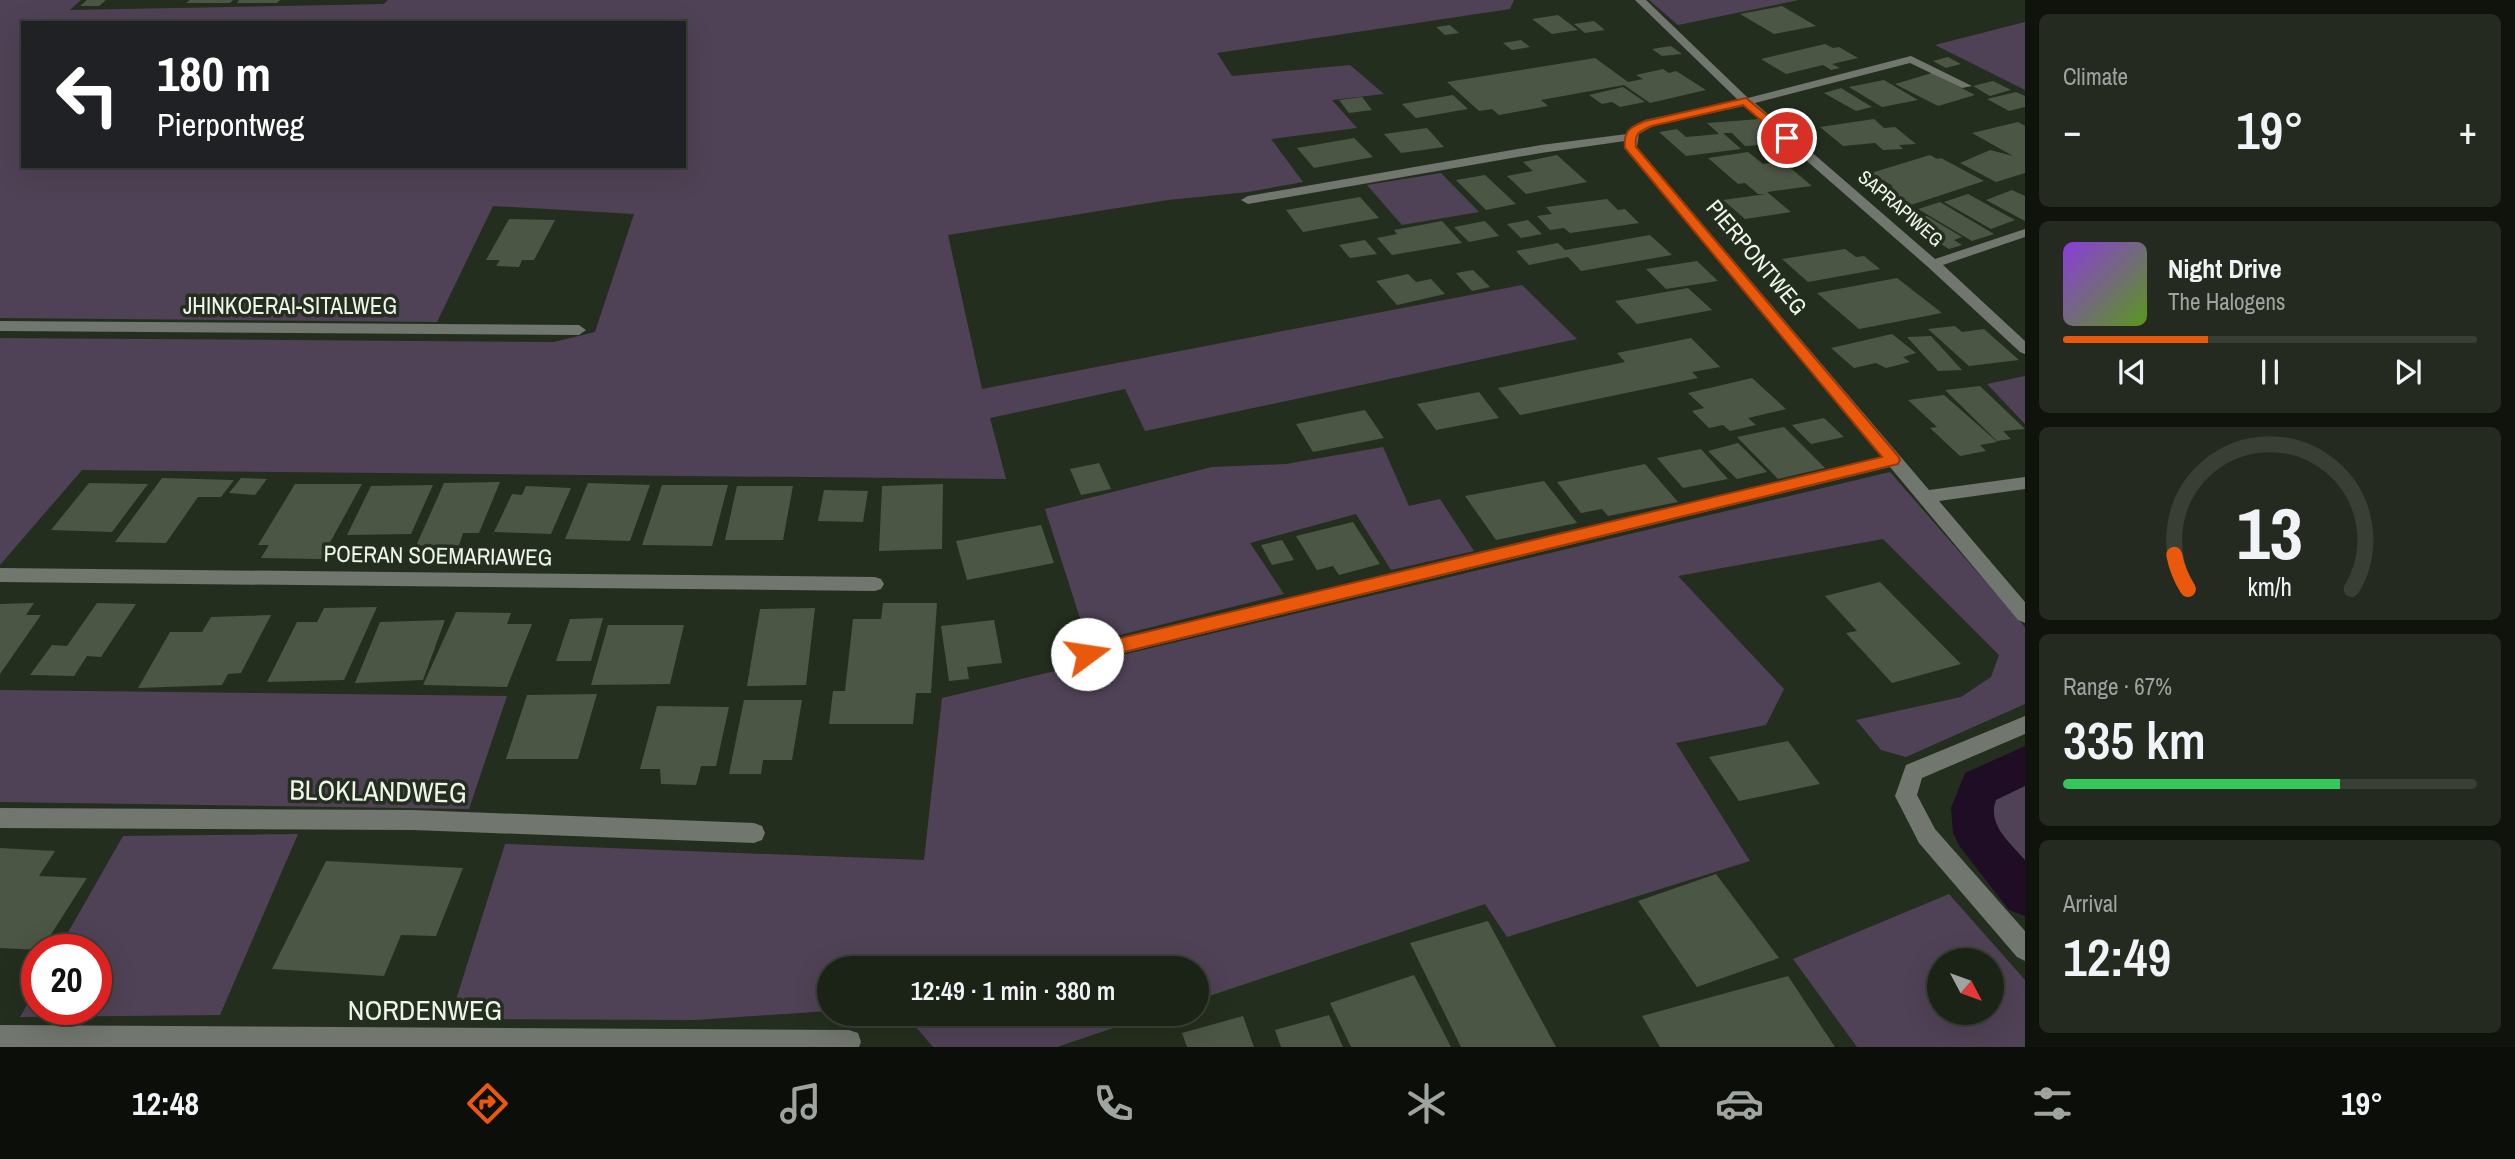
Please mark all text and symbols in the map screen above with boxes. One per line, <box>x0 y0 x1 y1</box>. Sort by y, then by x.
text: 180 m <box>157 40 271 106</box>
icon: left <box>42 49 133 140</box>
text: Climate <box>2063 61 2128 92</box>
text: 19° <box>2236 95 2304 165</box>
text: Pierpontweg <box>157 103 304 146</box>
text: − <box>2063 105 2081 156</box>
text: + <box>2459 105 2477 156</box>
pin <box>1757 108 1817 168</box>
icon: arrive <box>1768 119 1806 157</box>
street label: SAPRAPIWEG <box>1853 164 1949 252</box>
street label: PIERPONTWEG <box>1700 193 1814 321</box>
text: Night Drive <box>2168 251 2282 286</box>
text: The Halogens <box>2168 286 2285 317</box>
street label: JHINKOERAI-SITALWEG <box>183 290 397 321</box>
icon: previous <box>2113 353 2151 391</box>
icon: pause <box>2251 353 2289 391</box>
icon: next <box>2389 353 2427 391</box>
text: 13 <box>2237 485 2303 583</box>
street label: POERAN SOEMARIAWEG <box>323 538 553 572</box>
text: km/h <box>2248 570 2292 604</box>
position arrow <box>1050 617 1124 691</box>
text: Range · 67% <box>2063 671 2172 702</box>
text: 335 km <box>2063 705 2206 775</box>
street label: BLOKLANDWEG <box>289 770 467 812</box>
text: Arrival <box>2063 888 2118 919</box>
text: 12:49 <box>2063 922 2171 992</box>
speed limit sign: 20 <box>21 934 112 1025</box>
north arrow <box>1927 948 2004 1026</box>
map controls <box>1927 948 2004 1025</box>
text: 12:49 · 1 min · 380 m <box>911 973 1115 1008</box>
street label: NORDENWEG <box>348 991 502 1029</box>
icon: directions <box>463 1079 512 1128</box>
icon: music <box>776 1079 825 1128</box>
icon: phone <box>1089 1079 1138 1128</box>
icon: climate <box>1402 1079 1451 1128</box>
icon: car <box>1715 1079 1764 1128</box>
icon: filters <box>2028 1079 2077 1128</box>
text: 12:48 <box>132 1082 199 1125</box>
text: 19° <box>2341 1082 2383 1125</box>

